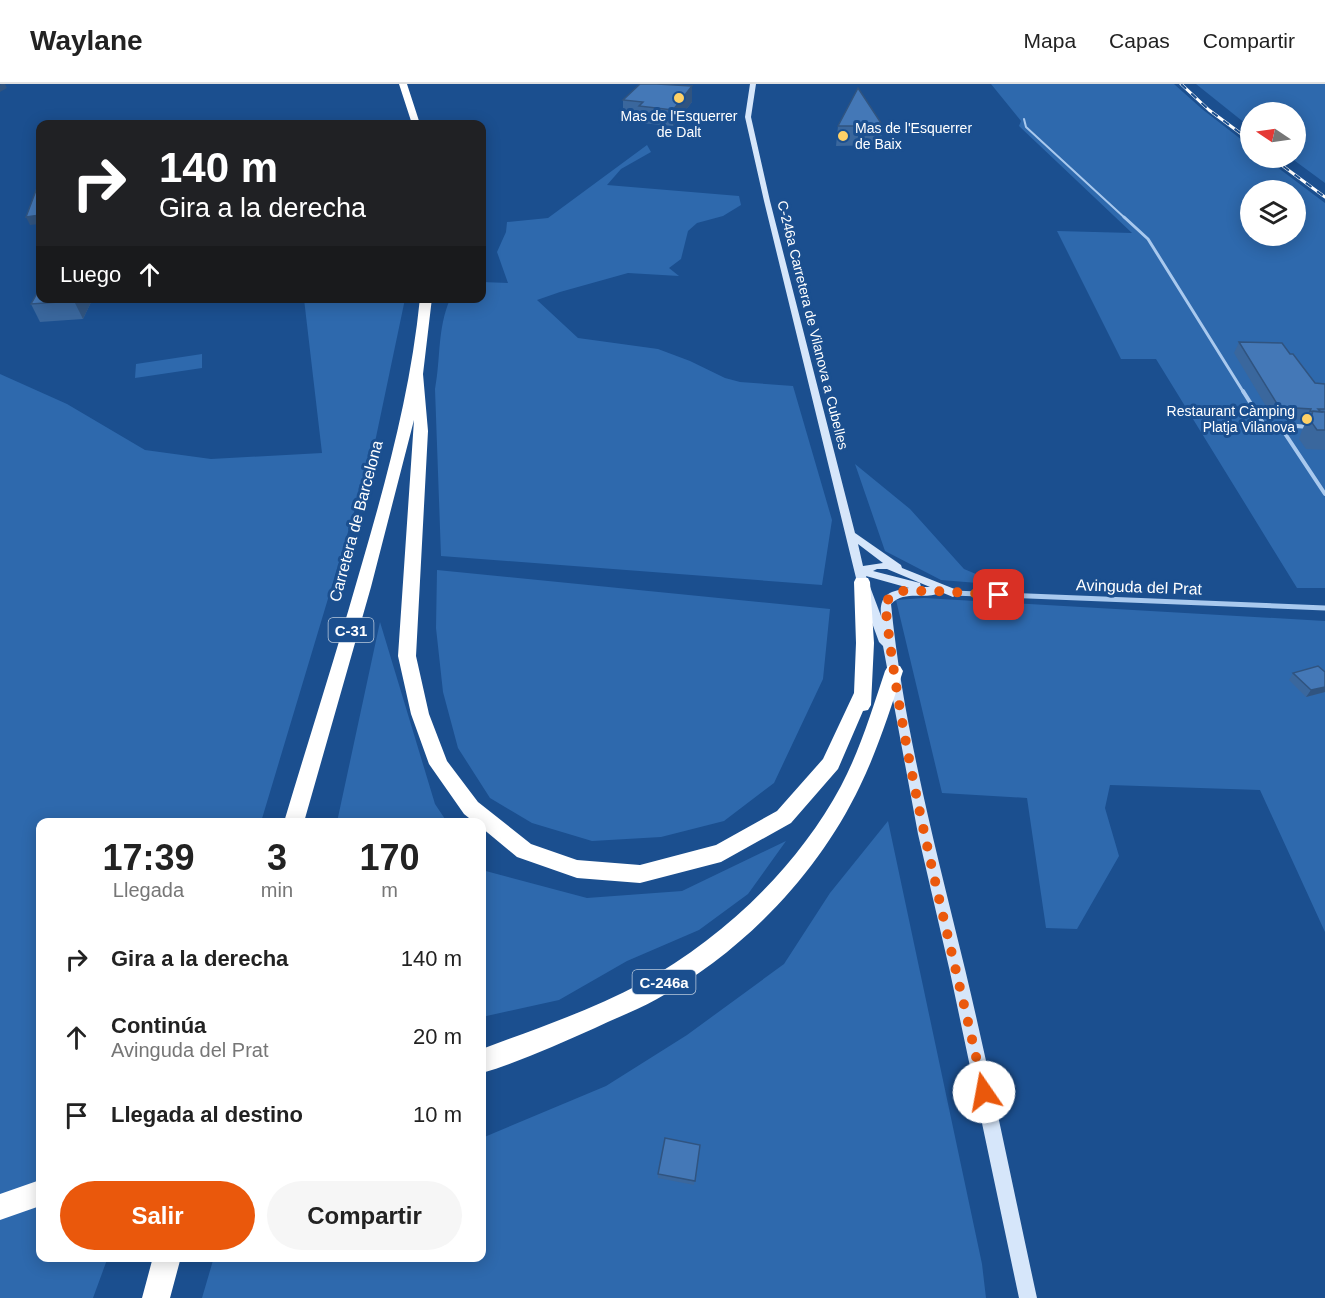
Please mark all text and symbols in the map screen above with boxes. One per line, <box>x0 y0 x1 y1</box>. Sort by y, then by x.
text: Waylane <box>30 25 143 56</box>
text: Mapa <box>1024 29 1076 52</box>
text: Capas <box>1109 29 1170 52</box>
text: Compartir <box>1203 29 1295 52</box>
marker: Mas de l'Esquerrer de Dalt <box>672 91 686 105</box>
north arrow <box>1240 102 1306 168</box>
map controls <box>1240 102 1306 246</box>
place label: Mas de l'Esquerrer de Dalt <box>620 108 738 140</box>
place label: Mas de l'Esquerrer de Baix <box>855 120 972 152</box>
marker: Mas de l'Esquerrer de Baix <box>836 129 850 143</box>
icon: right <box>60 144 138 222</box>
text: 140 m <box>159 144 278 191</box>
button: layers <box>1240 180 1306 246</box>
text: Gira a la derecha <box>159 193 366 223</box>
street label: C-246a Carretera de Vilanova a Cubelles <box>774 199 852 451</box>
icon: ahead <box>133 258 166 291</box>
text: Luego <box>60 262 121 287</box>
place label: Restaurant Càmping Platja Vilanova <box>1167 403 1295 435</box>
marker: Restaurant Càmping Platja Vilanova <box>1300 412 1314 426</box>
street label: Carretera de Barcelona <box>326 438 386 604</box>
pin <box>973 569 1024 620</box>
street label: Avinguda del Prat <box>1076 576 1203 598</box>
icon: arrive <box>982 578 1015 611</box>
road number: C-31 <box>328 618 374 642</box>
text: 17:39 <box>102 837 194 878</box>
text: 3 <box>267 837 287 878</box>
text: 170 <box>359 837 420 878</box>
text: Llegada <box>113 879 184 901</box>
text: min <box>261 879 293 901</box>
text: m <box>381 879 398 901</box>
icon: right <box>60 943 93 976</box>
text: Gira a la derecha <box>111 946 288 971</box>
text: 140 m <box>401 946 462 971</box>
road number: C-246a <box>632 970 696 994</box>
text: Continúa <box>111 1013 206 1038</box>
icon: ahead <box>60 1021 93 1054</box>
text: 20 m <box>413 1024 462 1049</box>
text: Avinguda del Prat <box>111 1039 269 1061</box>
position arrow <box>952 1060 1016 1124</box>
icon: arrive <box>60 1099 93 1132</box>
text: Llegada al destino <box>111 1102 303 1127</box>
text: 10 m <box>413 1102 462 1127</box>
button: Salir <box>60 1181 255 1250</box>
button: Compartir <box>267 1181 462 1250</box>

